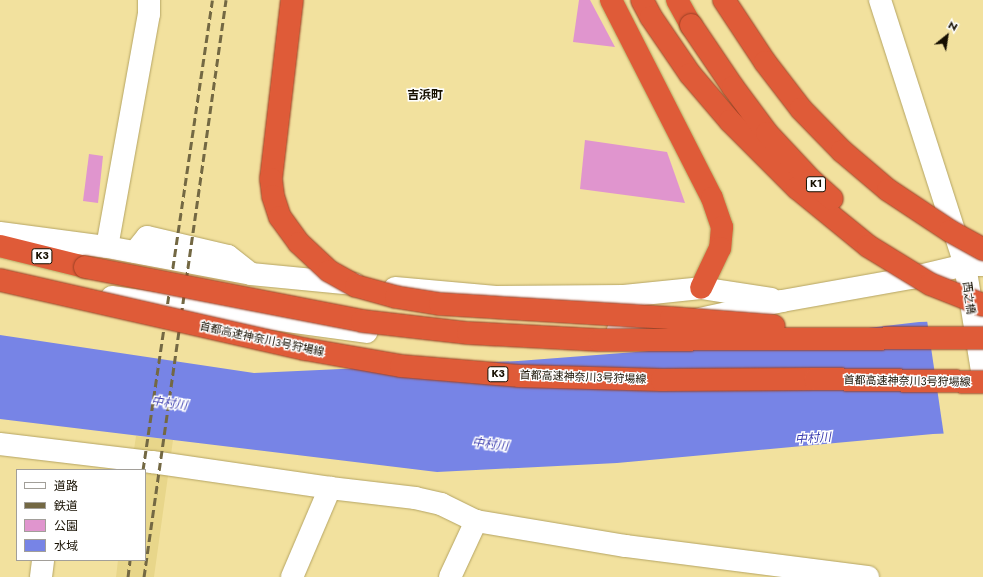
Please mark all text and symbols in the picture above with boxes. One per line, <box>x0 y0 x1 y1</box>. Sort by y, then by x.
north arrow <box>927 16 967 56</box>
text: N <box>945 16 961 35</box>
district label: 吉浜町 <box>407 89 443 103</box>
road number: K1 <box>805 176 827 192</box>
road number: K3 <box>31 248 53 264</box>
street label: 西之橋 <box>960 281 978 315</box>
street label: 首都高速神奈川3号狩場線 <box>199 319 325 359</box>
road number: K3 <box>487 366 509 382</box>
street label: 首都高速神奈川3号狩場線 <box>519 368 647 386</box>
street label: 首都高速神奈川3号狩場線 <box>843 373 971 389</box>
water label: 中村川 <box>150 394 188 414</box>
water label: 中村川 <box>795 431 831 447</box>
water label: 中村川 <box>471 436 509 454</box>
legend <box>16 469 146 561</box>
text: 道路 <box>54 477 78 495</box>
text: 鉄道 <box>54 497 78 515</box>
text: 公園 <box>54 517 78 535</box>
text: 水域 <box>54 537 78 555</box>

